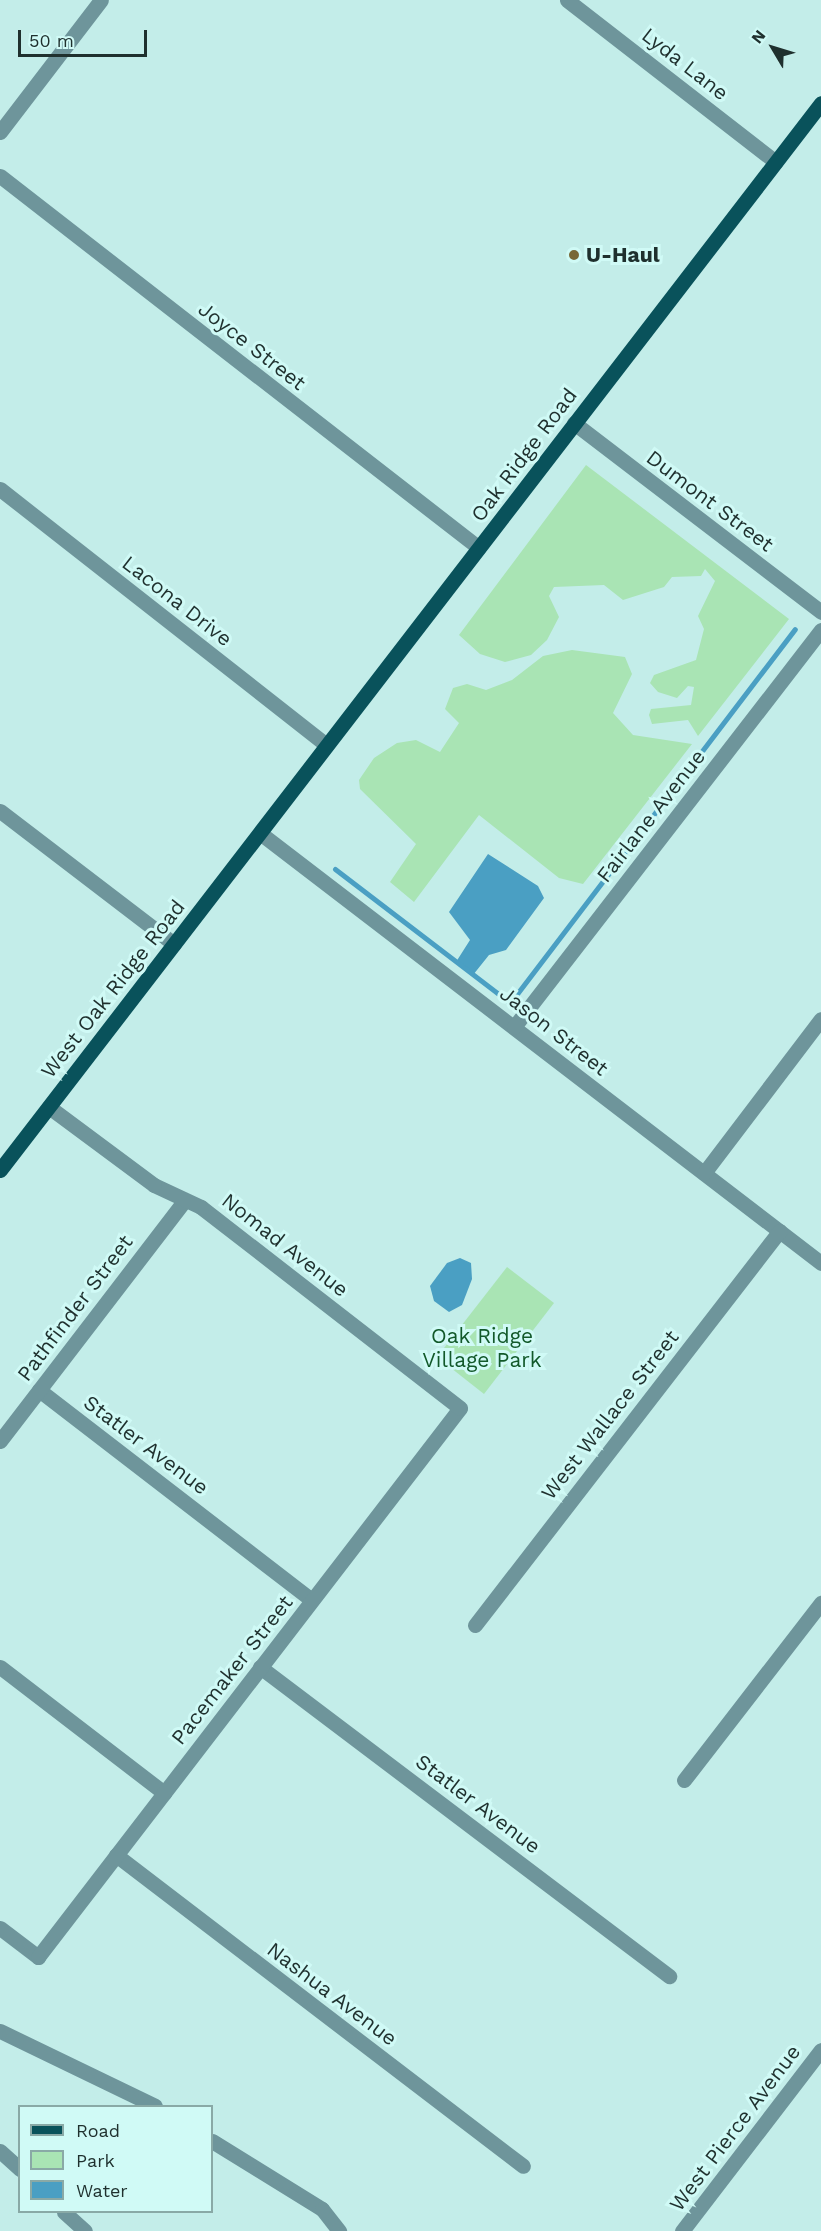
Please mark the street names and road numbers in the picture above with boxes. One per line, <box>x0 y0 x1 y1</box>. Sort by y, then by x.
street label: Lyda Lane <box>637 22 733 106</box>
street label: Joyce Street <box>193 296 311 396</box>
street label: Oak Ridge Road <box>465 383 583 527</box>
street label: Dumont Street <box>641 445 779 557</box>
street label: Lacona Drive <box>117 550 237 652</box>
street label: Fairlane Avenue <box>591 744 711 888</box>
street label: West Oak Ridge Road <box>35 895 191 1083</box>
street label: Jason Street <box>495 981 613 1081</box>
street label: Nomad Avenue <box>216 1188 354 1302</box>
street label: Pathfinder Street <box>12 1230 138 1386</box>
street label: West Wallace Street <box>536 1325 684 1505</box>
street label: Statler Avenue <box>78 1389 214 1501</box>
street label: Pacemaker Street <box>166 1590 298 1750</box>
street label: Statler Avenue <box>410 1748 546 1860</box>
street label: Nashua Avenue <box>262 1937 402 2051</box>
street label: West Pierce Avenue <box>664 2039 806 2217</box>

